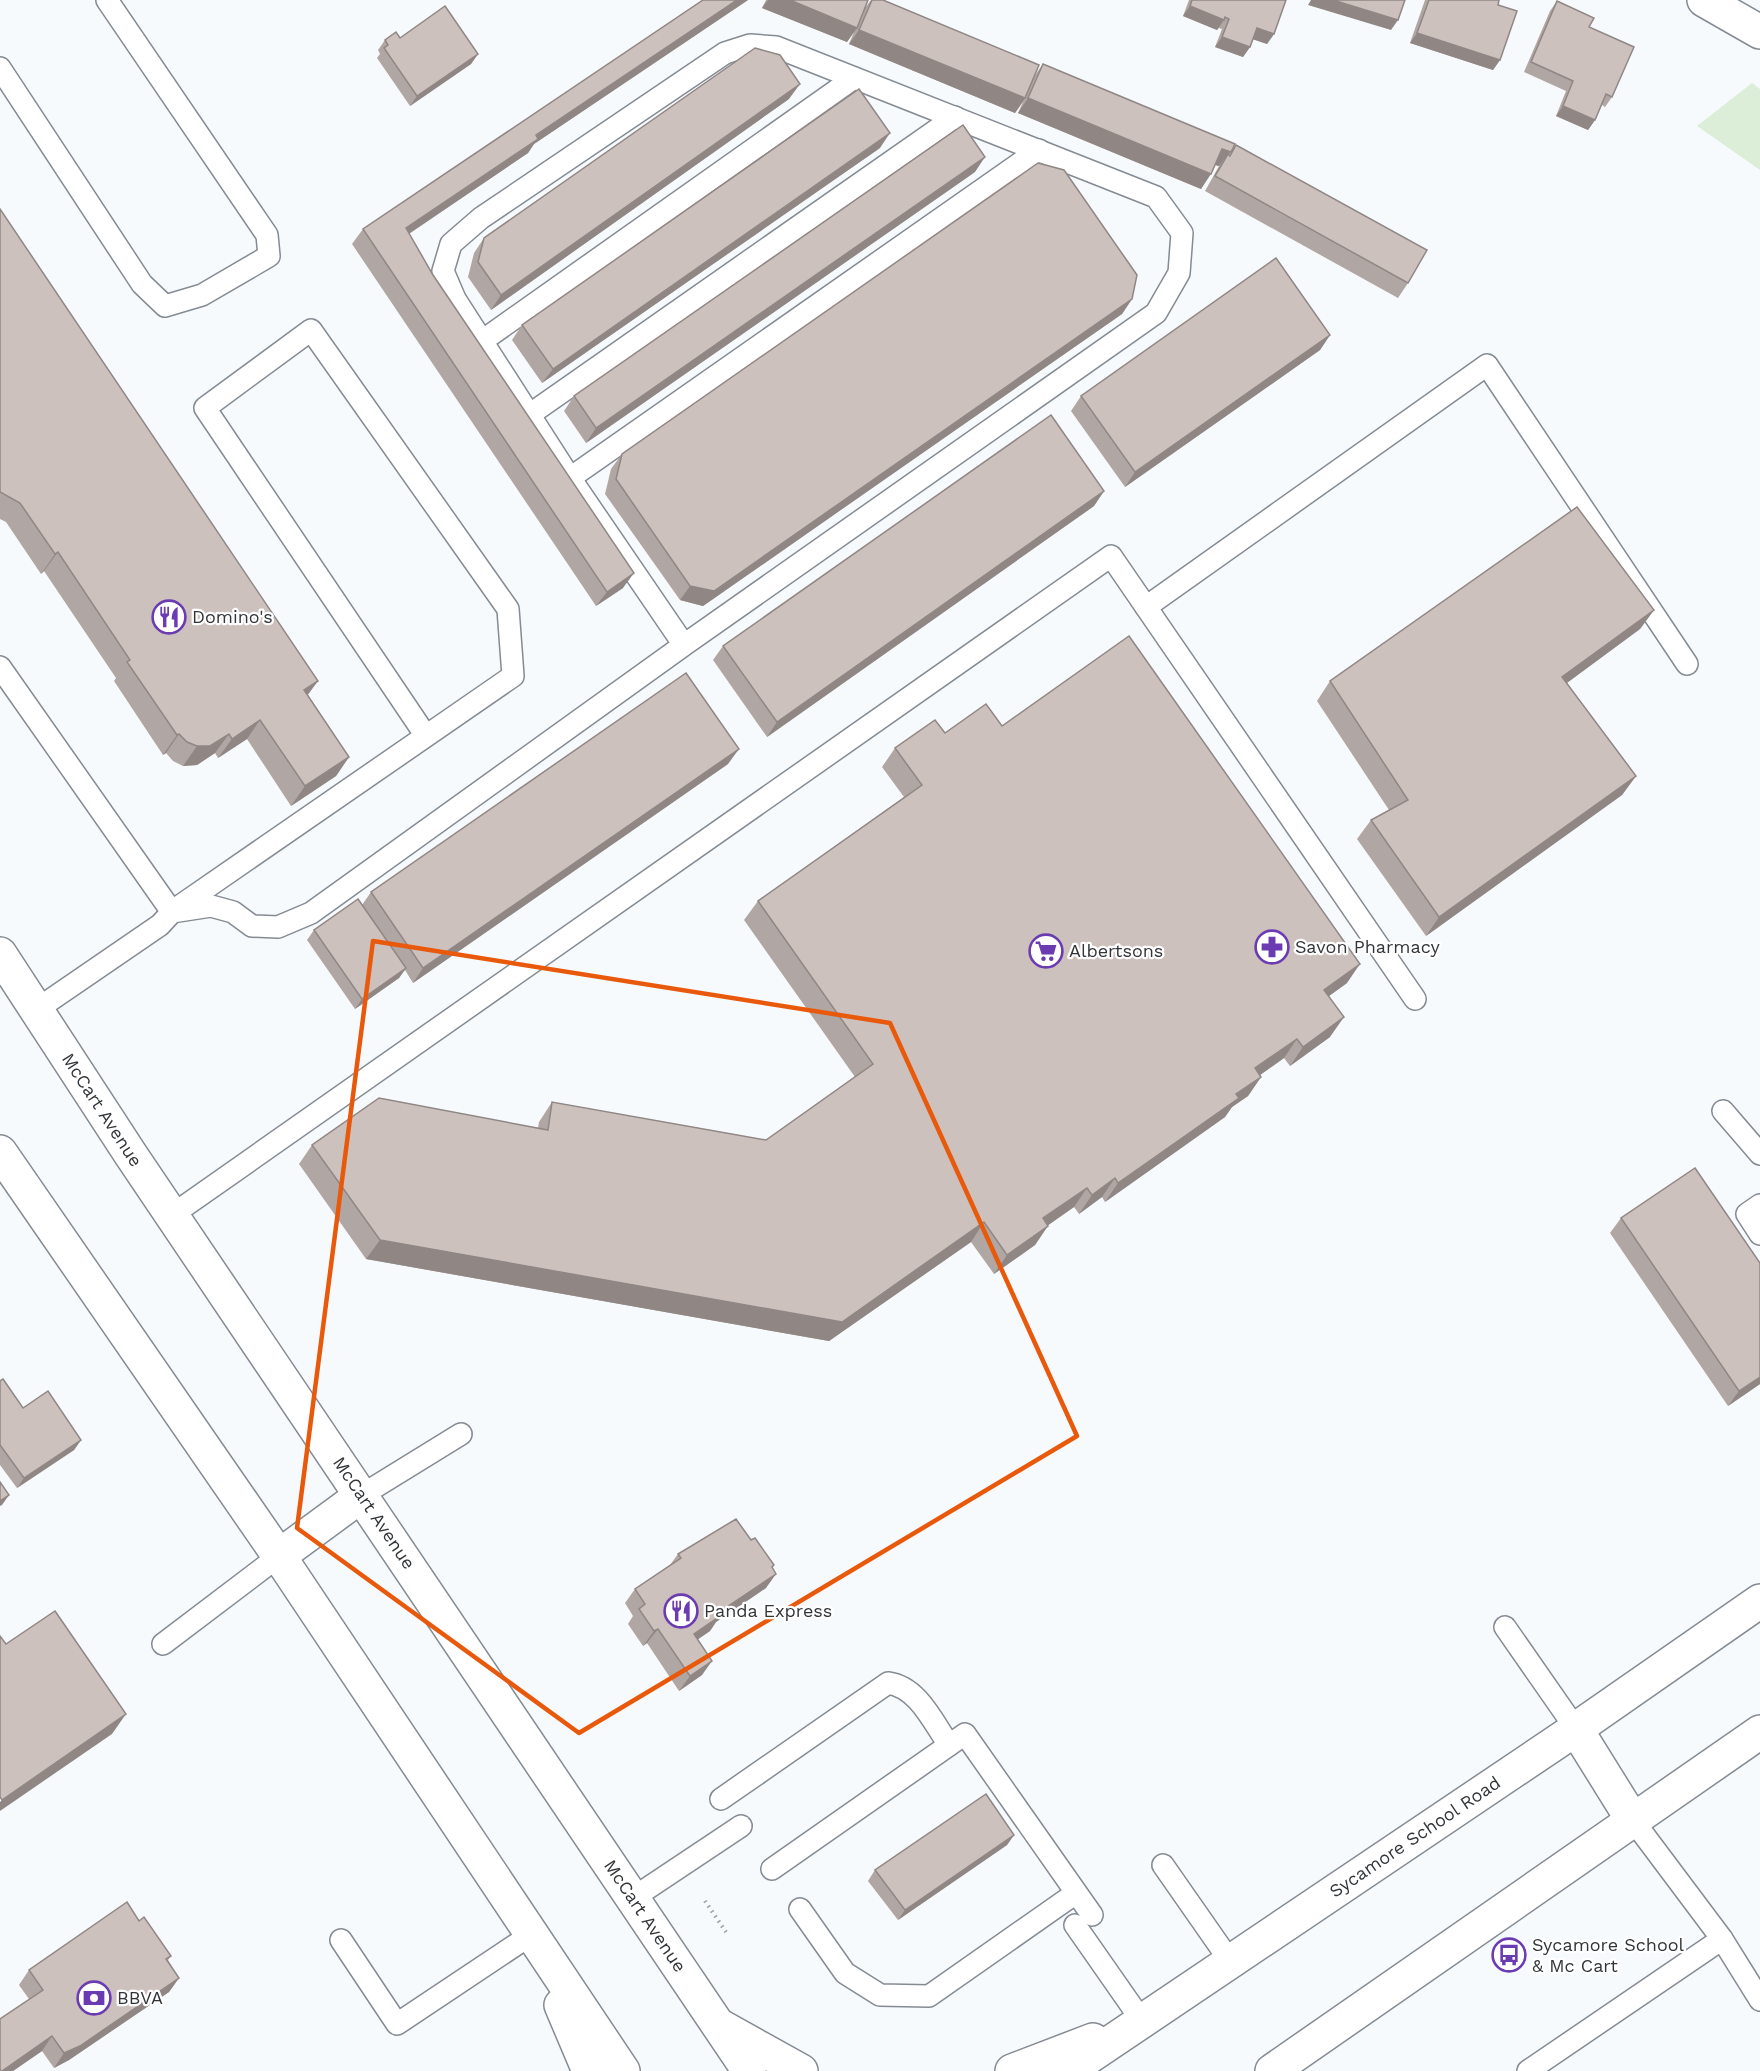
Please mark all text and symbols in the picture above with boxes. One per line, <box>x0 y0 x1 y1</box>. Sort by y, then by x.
restaurant icon: Domino's <box>151 599 187 635</box>
place label: Domino's <box>192 606 273 627</box>
pharmacy icon: Savon Pharmacy <box>1254 929 1290 965</box>
supermarket icon: Albertsons <box>1028 933 1064 969</box>
place label: Savon Pharmacy <box>1295 936 1440 957</box>
place label: Albertsons <box>1069 940 1163 961</box>
street label: McCart Avenue <box>58 1049 147 1170</box>
street label: McCart Avenue <box>329 1452 420 1573</box>
restaurant icon: Panda Express <box>663 1593 699 1629</box>
place label: Panda Express <box>704 1600 832 1621</box>
street label: Sycamore School Road <box>1325 1772 1504 1902</box>
street label: McCart Avenue <box>600 1855 691 1976</box>
place label: Sycamore School & Mc Cart <box>1532 1934 1685 1976</box>
bus stop icon: Sycamore School & Mc Cart <box>1491 1937 1527 1973</box>
bank icon: BBVA <box>76 1980 112 2016</box>
place label: BBVA <box>117 1987 163 2008</box>

